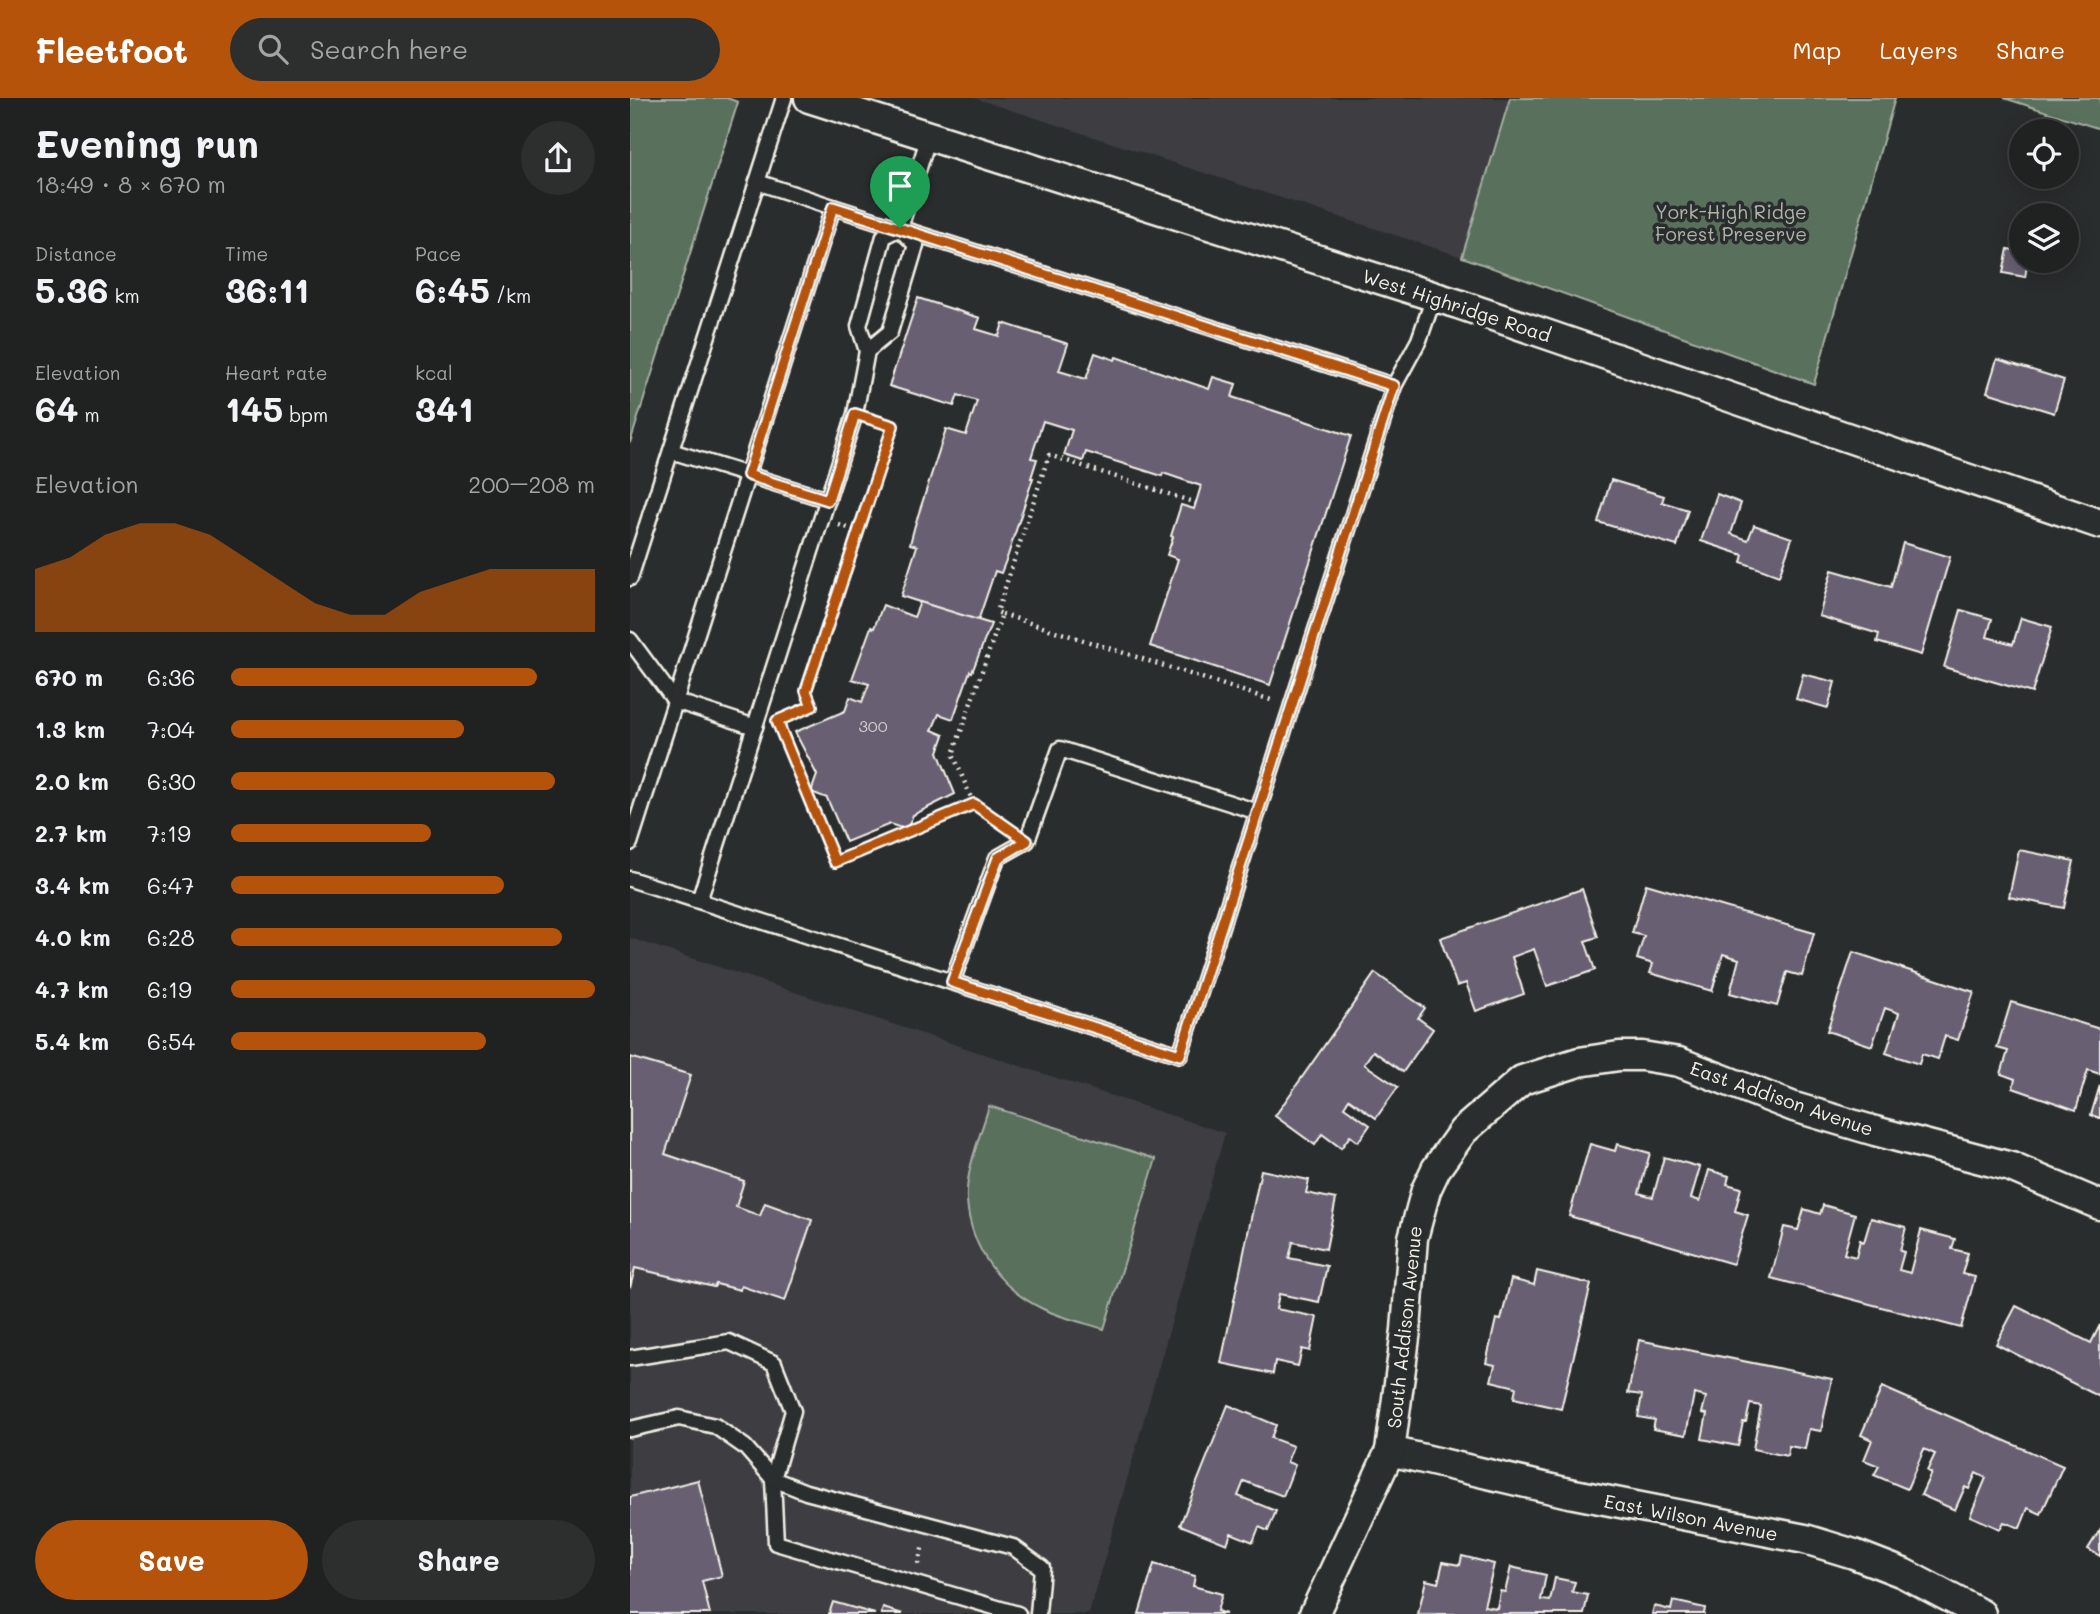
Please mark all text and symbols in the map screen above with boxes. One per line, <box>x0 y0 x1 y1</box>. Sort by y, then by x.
search box <box>230 18 720 81</box>
text: Fleetfoot <box>35 28 188 71</box>
icon: search <box>254 30 292 68</box>
text: Search here <box>310 32 468 66</box>
text: Map <box>1793 34 1841 65</box>
text: Layers <box>1879 34 1958 65</box>
text: Share <box>1996 34 2065 65</box>
text: Evening run <box>35 118 259 168</box>
map controls <box>2009 119 2079 273</box>
button: locate <box>2009 119 2079 189</box>
button: share <box>521 121 595 195</box>
pin <box>870 156 930 228</box>
icon: arrive <box>881 167 919 205</box>
text: 18:49 · 8 × 670 m <box>35 169 226 199</box>
park label: York-High Ridge Forest Preserve <box>1655 199 1807 246</box>
button: layers <box>2009 203 2079 273</box>
text: Distance <box>35 241 117 266</box>
text: Time <box>225 241 268 266</box>
text: Pace <box>415 241 461 266</box>
street label: West Highridge Road <box>1360 263 1554 347</box>
text: 5.36 <box>35 266 108 312</box>
text: 36:11 <box>225 266 309 312</box>
text: 6:45 <box>415 266 490 312</box>
text: km <box>108 283 140 308</box>
text: /km <box>490 283 531 308</box>
text: Elevation <box>35 360 120 385</box>
text: Heart rate <box>225 360 328 385</box>
text: kcal <box>415 360 453 385</box>
text: 64 <box>35 385 78 431</box>
text: 145 <box>225 385 283 431</box>
text: 341 <box>415 385 474 431</box>
text: m <box>78 402 100 427</box>
text: bpm <box>283 402 328 427</box>
text: Elevation <box>35 469 138 499</box>
text: 200–208 m <box>468 469 595 499</box>
text: 670 m <box>35 662 103 692</box>
text: 6:36 <box>147 662 195 692</box>
text: 1.3 km <box>35 714 105 744</box>
text: 7:04 <box>147 714 195 744</box>
house number: 300 <box>858 715 888 736</box>
text: 2.0 km <box>35 766 109 796</box>
text: 6:30 <box>147 766 196 796</box>
text: 2.7 km <box>35 818 107 848</box>
text: 7:19 <box>147 818 191 848</box>
text: 3.4 km <box>35 870 109 900</box>
text: 6:47 <box>147 870 194 900</box>
text: 4.0 km <box>35 922 110 952</box>
text: 6:28 <box>147 922 195 952</box>
text: 4.7 km <box>35 974 108 1004</box>
text: 6:19 <box>147 974 192 1004</box>
text: 5.4 km <box>35 1026 109 1056</box>
text: 6:54 <box>147 1026 195 1056</box>
street label: East Addison Avenue <box>1687 1055 1877 1141</box>
street label: South Addison Avenue <box>1381 1225 1427 1429</box>
street label: East Wilson Avenue <box>1602 1488 1780 1546</box>
button: Save <box>35 1520 308 1600</box>
button: Share <box>322 1520 595 1600</box>

